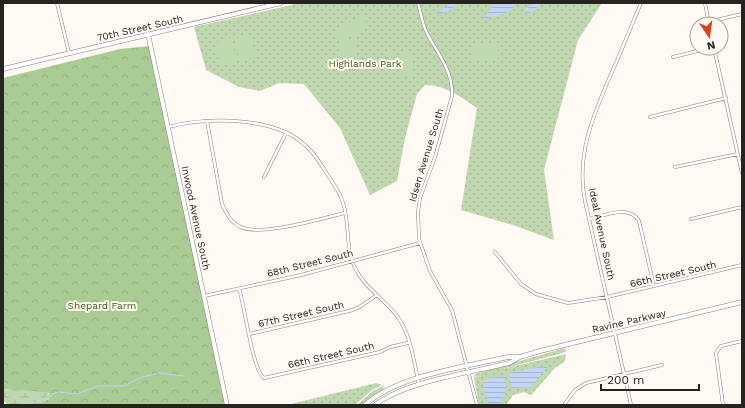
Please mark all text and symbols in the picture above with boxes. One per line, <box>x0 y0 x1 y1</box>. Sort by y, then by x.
street label: 70th Street South <box>96 13 184 43</box>
north arrow <box>689 16 729 56</box>
text: N <box>706 38 717 53</box>
park label: Highlands Park <box>329 58 402 69</box>
street label: Idsen Avenue South <box>407 107 445 203</box>
street label: Inwood Avenue South <box>180 165 212 271</box>
street label: Ideal Avenue South <box>587 187 617 281</box>
street label: 68th Street South <box>266 247 354 279</box>
street label: 66th Street South <box>629 259 717 289</box>
street label: 67th Street South <box>257 299 345 329</box>
park label: Shepard Farm <box>68 300 136 311</box>
street label: Ravine Parkway <box>591 307 668 335</box>
street label: 66th Street South <box>287 340 375 370</box>
scale bar <box>601 366 699 392</box>
text: 200 m <box>607 373 644 387</box>

